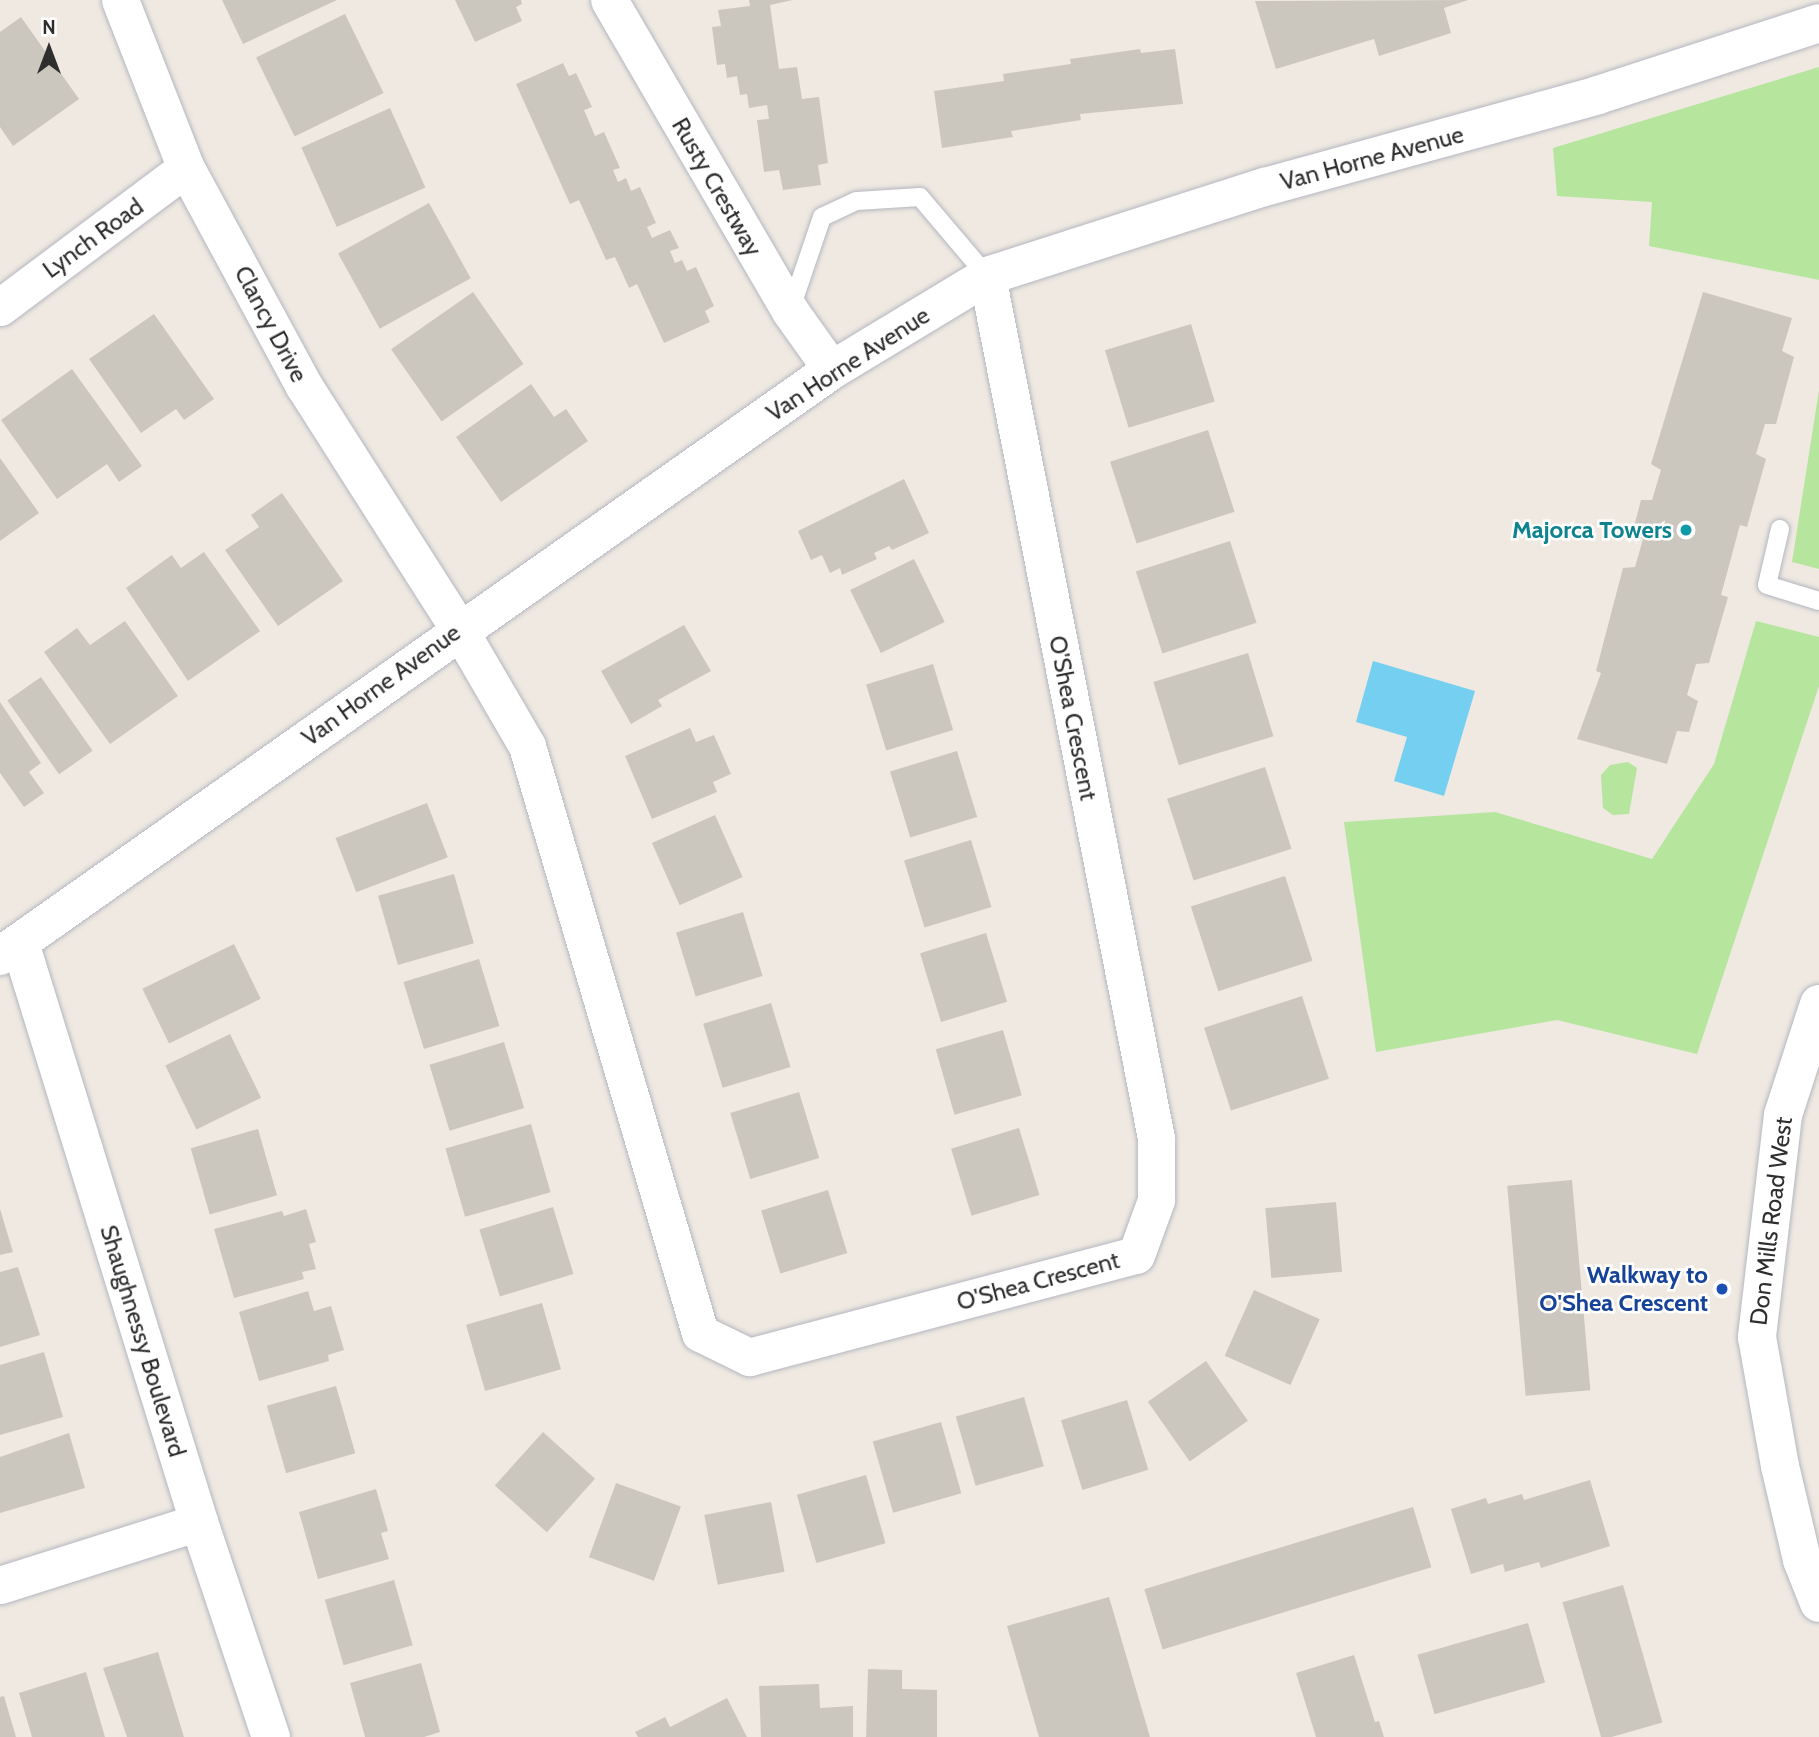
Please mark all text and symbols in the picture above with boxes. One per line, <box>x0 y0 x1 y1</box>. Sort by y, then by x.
north arrow <box>14 14 84 84</box>
text: N <box>42 16 56 39</box>
street label: Rusty Crestway <box>666 113 768 261</box>
street label: Van Horne Avenue <box>1277 120 1467 196</box>
street label: Lynch Road <box>37 192 149 284</box>
street label: Clancy Drive <box>228 261 314 387</box>
street label: Van Horne Avenue <box>761 301 935 427</box>
place label: Majorca Towers <box>1512 516 1672 544</box>
marker: Majorca Towers <box>1678 522 1694 538</box>
street label: Van Horne Avenue <box>296 618 466 752</box>
street label: O'Shea Crescent <box>1043 633 1103 803</box>
street label: Don Mills Road West <box>1744 1115 1798 1327</box>
street label: Shaughnessy Boulevard <box>94 1222 192 1460</box>
street label: O'Shea Crescent <box>954 1245 1122 1317</box>
place label: Walkway to O'Shea Crescent <box>1539 1261 1708 1317</box>
marker: Walkway to O'Shea Crescent <box>1714 1281 1730 1297</box>

